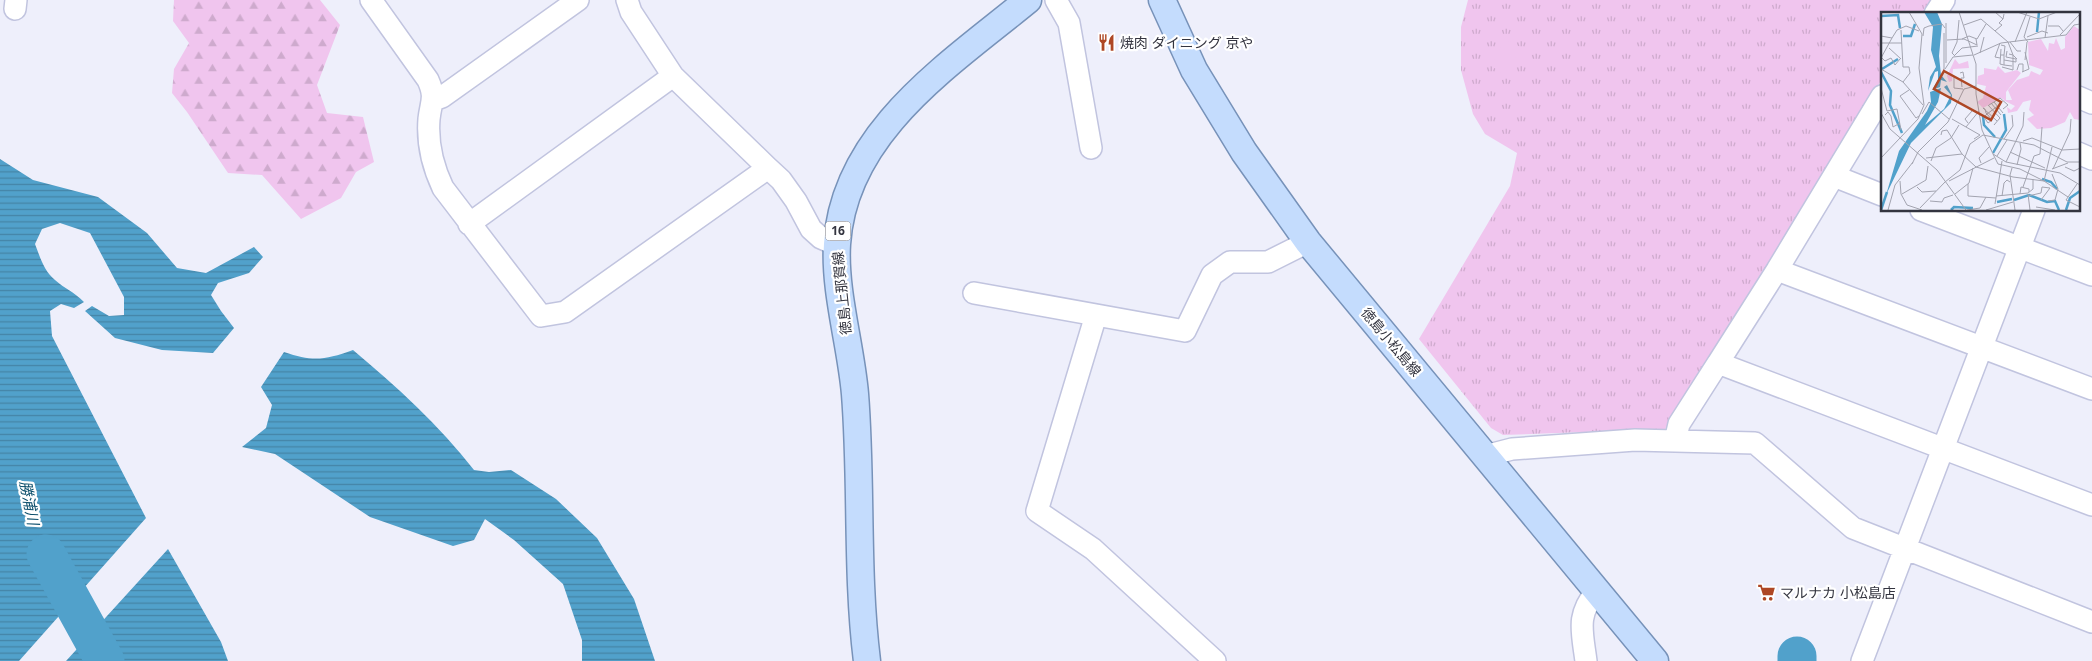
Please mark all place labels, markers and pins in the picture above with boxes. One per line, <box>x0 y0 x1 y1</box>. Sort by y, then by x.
restaurant icon: 焼肉 ダイニング 京や <box>1096 33 1116 53</box>
place label: 焼肉 ダイニング 京や <box>1120 33 1253 52</box>
supermarket icon: マルナカ 小松島店 <box>1756 583 1776 603</box>
place label: マルナカ 小松島店 <box>1780 583 1896 602</box>

